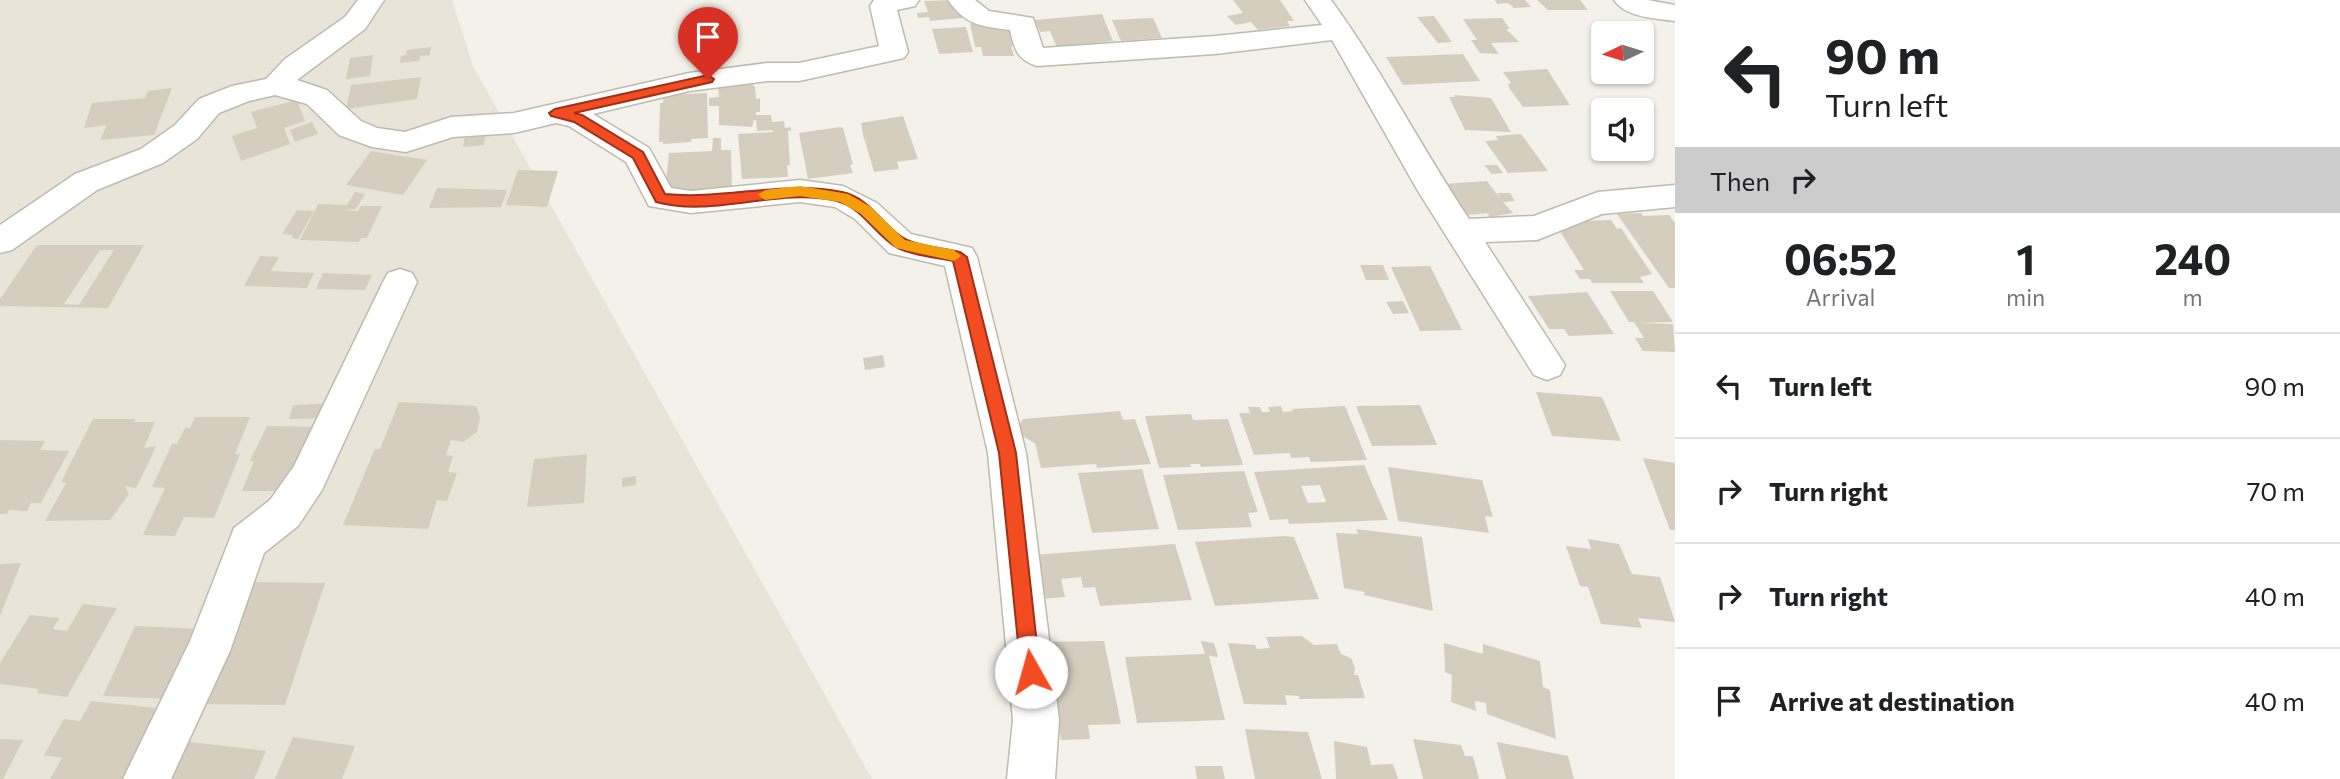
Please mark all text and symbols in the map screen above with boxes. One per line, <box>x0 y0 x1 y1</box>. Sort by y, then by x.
pin <box>678 7 738 79</box>
icon: arrive <box>689 18 727 56</box>
north arrow <box>1591 21 1654 84</box>
map controls <box>1591 21 1654 161</box>
text: 90 m <box>1825 24 1940 84</box>
icon: left <box>1710 28 1801 119</box>
text: Turn left <box>1825 84 1949 124</box>
button: sound <box>1591 98 1654 161</box>
icon: right <box>1784 161 1822 199</box>
text: Then <box>1710 165 1770 196</box>
text: 06:52 <box>1784 232 1897 284</box>
text: 1 <box>2016 232 2035 284</box>
text: 240 <box>2154 232 2231 284</box>
text: Arrival <box>1806 283 1875 311</box>
text: min <box>2006 283 2045 311</box>
text: m <box>2183 283 2203 311</box>
icon: left <box>1710 367 1748 405</box>
text: Turn left <box>1769 370 1872 401</box>
text: 90 m <box>2245 370 2305 401</box>
icon: right <box>1710 472 1748 510</box>
text: Turn right <box>1769 475 1888 506</box>
text: 70 m <box>2247 475 2305 506</box>
icon: right <box>1710 577 1748 615</box>
text: Turn right <box>1769 580 1888 611</box>
text: 40 m <box>2245 580 2305 611</box>
position arrow <box>994 635 1068 709</box>
icon: arrive <box>1710 682 1748 720</box>
text: Arrive at destination <box>1769 685 2015 716</box>
text: 40 m <box>2245 685 2305 716</box>

